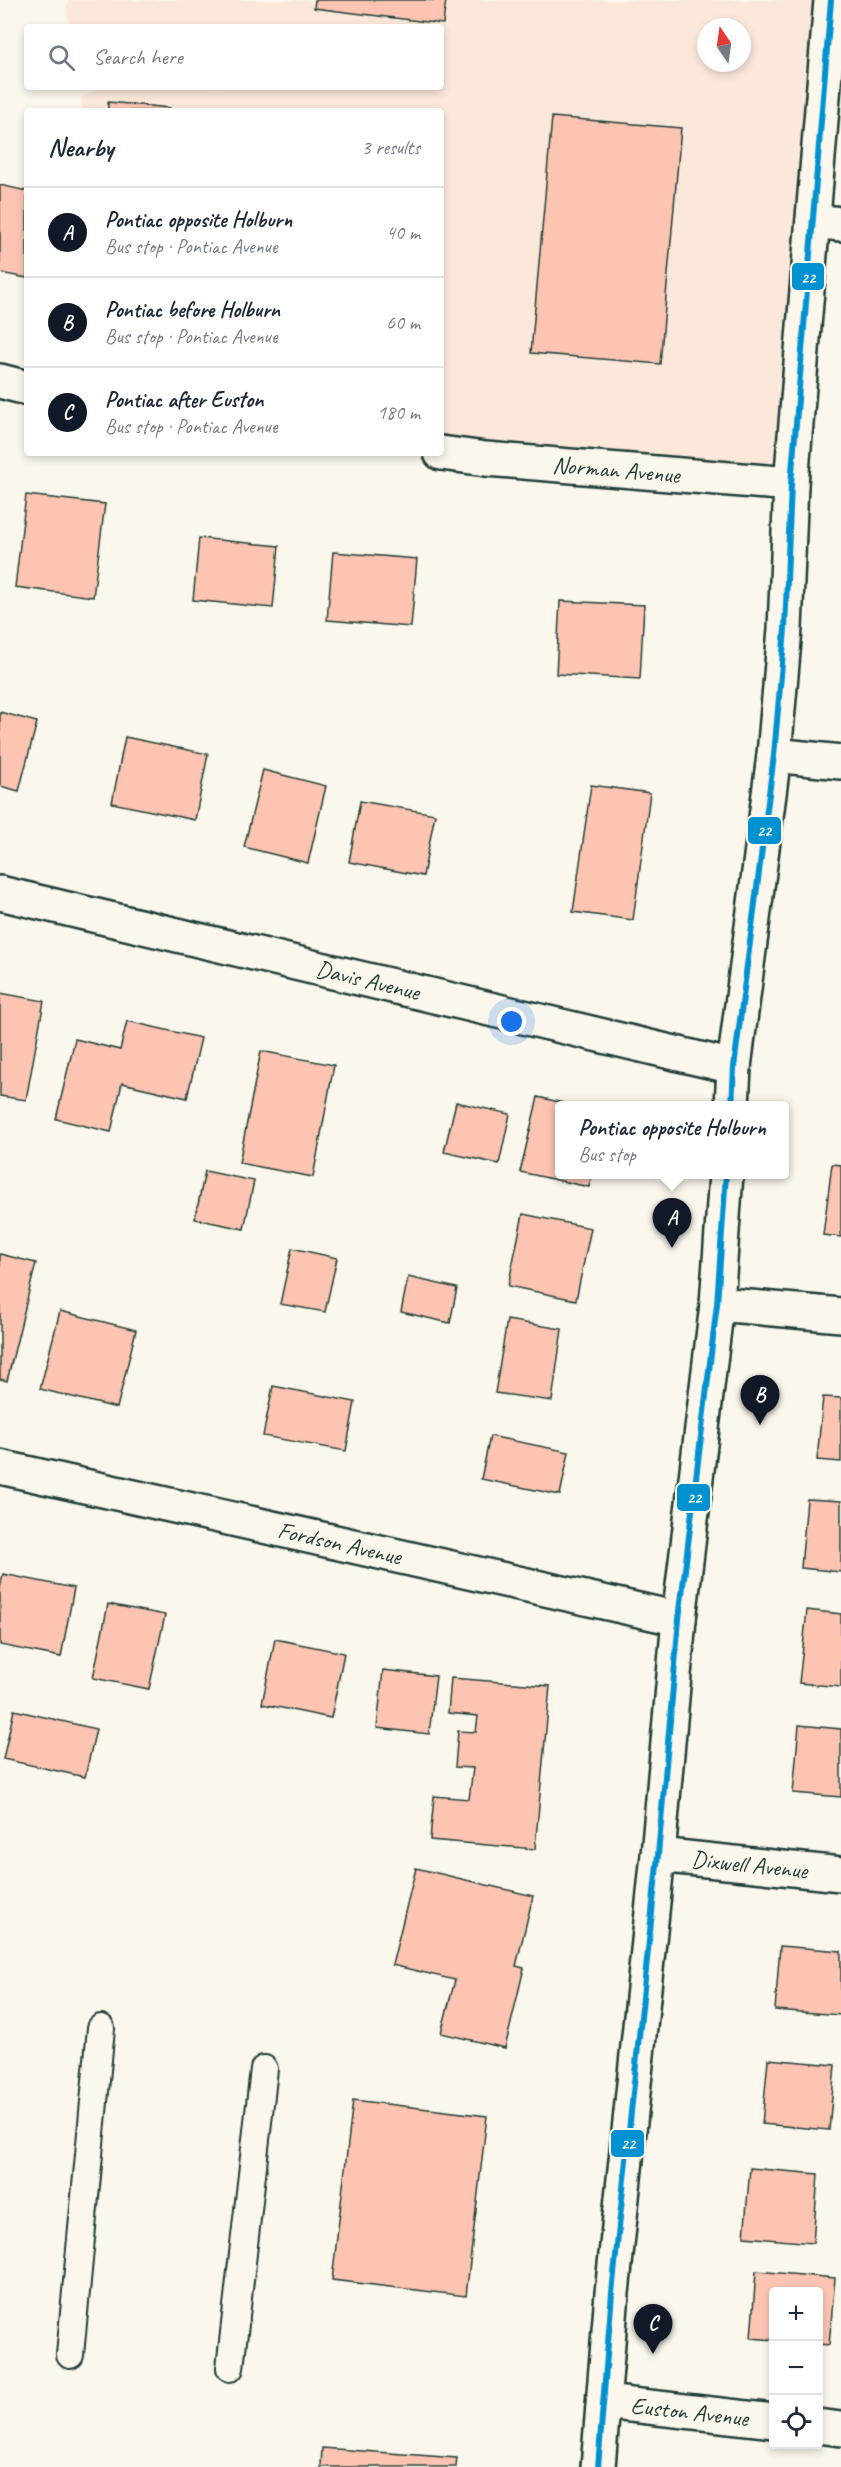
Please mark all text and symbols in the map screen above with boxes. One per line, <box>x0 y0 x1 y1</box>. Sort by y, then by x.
north arrow <box>697 18 751 72</box>
search box <box>24 24 444 90</box>
icon: search <box>45 41 78 74</box>
text: Search here <box>93 43 183 71</box>
text: Nearby <box>48 131 113 164</box>
text: 3 results <box>361 135 420 160</box>
text: Pontiac opposite Holburn <box>105 206 292 234</box>
text: A <box>62 220 73 245</box>
text: 40 m <box>386 220 420 245</box>
text: Bus stop · Pontiac Avenue <box>105 234 278 259</box>
line badge: 22 <box>791 262 825 291</box>
text: 22 <box>801 268 817 288</box>
text: Pontiac before Holburn <box>105 296 280 324</box>
text: B <box>62 310 73 335</box>
text: 60 m <box>386 310 420 335</box>
text: Bus stop · Pontiac Avenue <box>105 324 278 349</box>
text: Pontiac after Euston <box>105 386 263 414</box>
text: C <box>63 400 72 425</box>
text: 180 m <box>377 400 420 425</box>
text: Bus stop · Pontiac Avenue <box>105 414 278 439</box>
street label: Norman Avenue <box>551 450 683 490</box>
line badge: 22 <box>747 816 782 845</box>
text: 22 <box>757 821 773 841</box>
street label: Davis Avenue <box>313 953 425 1007</box>
your location <box>497 1007 526 1036</box>
popup <box>555 1101 789 1179</box>
text: Pontiac opposite Holburn <box>578 1114 766 1142</box>
text: Bus stop <box>578 1142 636 1167</box>
pin: A <box>652 1198 692 1248</box>
pin: B <box>740 1376 780 1425</box>
line badge: 22 <box>676 1483 711 1512</box>
text: 22 <box>687 1488 703 1508</box>
street label: Fordson Avenue <box>275 1515 406 1572</box>
street label: Dixwell Avenue <box>690 1844 811 1886</box>
line badge: 22 <box>610 2129 645 2158</box>
text: 22 <box>621 2134 637 2154</box>
map controls <box>769 2287 823 2449</box>
button: + <box>769 2287 823 2341</box>
pin: C <box>634 2304 672 2354</box>
button: − <box>769 2341 823 2395</box>
street label: Euston Avenue <box>629 2390 752 2433</box>
button: locate <box>769 2395 823 2449</box>

